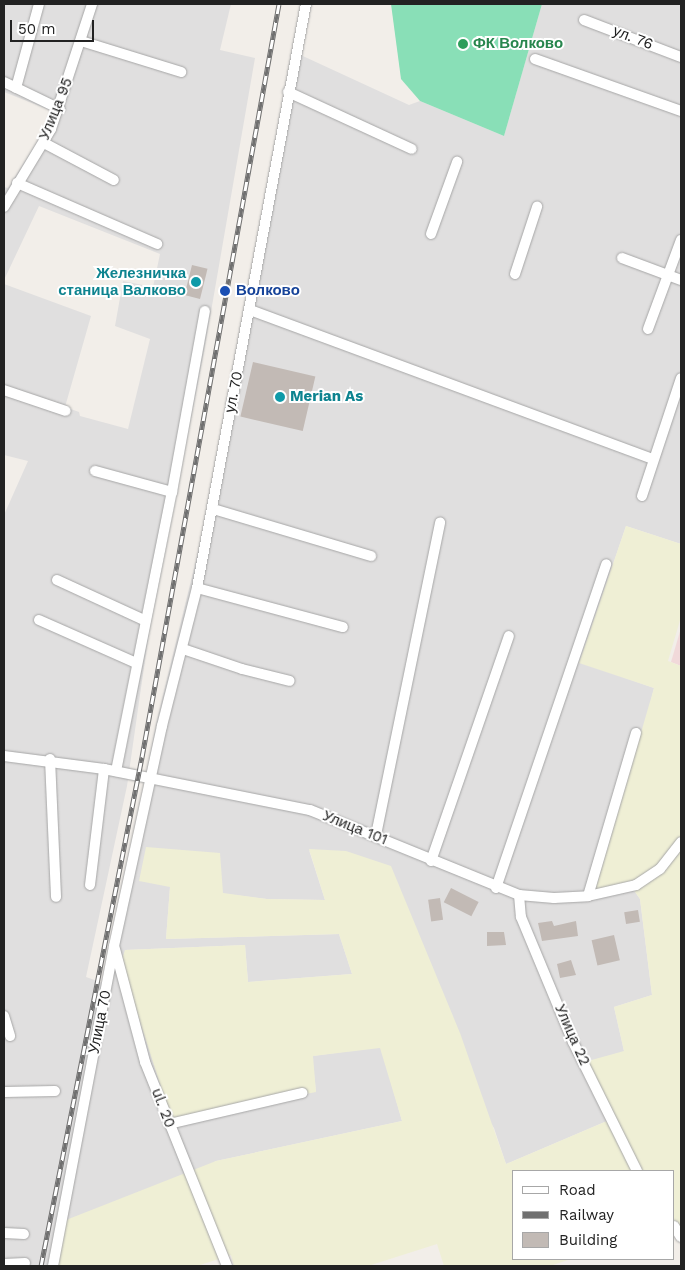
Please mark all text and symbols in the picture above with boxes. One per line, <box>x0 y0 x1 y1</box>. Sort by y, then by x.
scale bar <box>12 10 96 42</box>
text: 50 m <box>18 20 55 38</box>
street label: ул. 76 <box>610 22 656 54</box>
place label: ФК Волково <box>473 35 563 53</box>
marker: ФК Волково <box>457 38 469 50</box>
street label: Улица 95 <box>35 75 77 143</box>
place label: Железничка станица Валково <box>58 264 186 299</box>
marker: Железничка станица Валково <box>190 276 202 288</box>
place label: Волково <box>236 282 300 300</box>
marker: Волково <box>218 284 232 298</box>
street label: ул. 70 <box>221 369 247 415</box>
place label: Merian As <box>290 388 363 406</box>
marker: Merian As <box>274 391 286 403</box>
street label: Улица 101 <box>320 807 390 849</box>
street label: Улица 70 <box>85 988 115 1056</box>
street label: Улица 22 <box>551 1002 593 1068</box>
street label: ul. 20 <box>147 1086 179 1130</box>
legend <box>512 1170 675 1260</box>
text: Road <box>559 1181 596 1199</box>
text: Railway <box>559 1206 614 1224</box>
text: Building <box>559 1231 617 1249</box>

